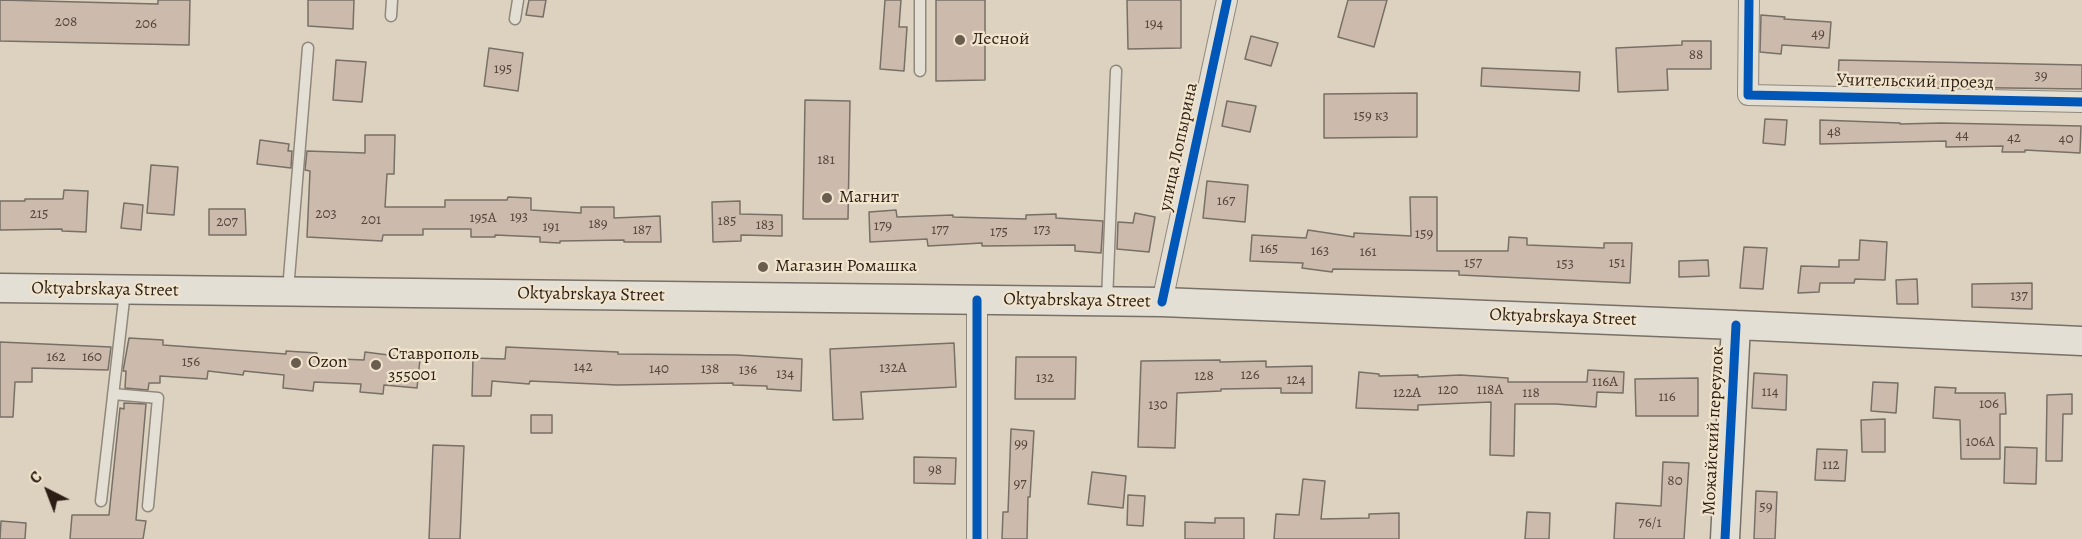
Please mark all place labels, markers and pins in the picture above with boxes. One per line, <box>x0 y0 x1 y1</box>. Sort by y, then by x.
place label: Лесной <box>972 29 1029 51</box>
marker: Лесной <box>953 33 967 47</box>
place label: Магнит <box>839 187 899 209</box>
marker: Магнит <box>820 191 834 205</box>
place label: Магазин Ромашка <box>775 256 917 278</box>
marker: Магазин Ромашка <box>756 260 770 274</box>
place label: Ставрополь 355001 <box>388 344 479 386</box>
place label: Ozon <box>308 352 348 374</box>
marker: Ozon <box>289 356 303 370</box>
marker: Ставрополь 355001 <box>369 358 383 372</box>

